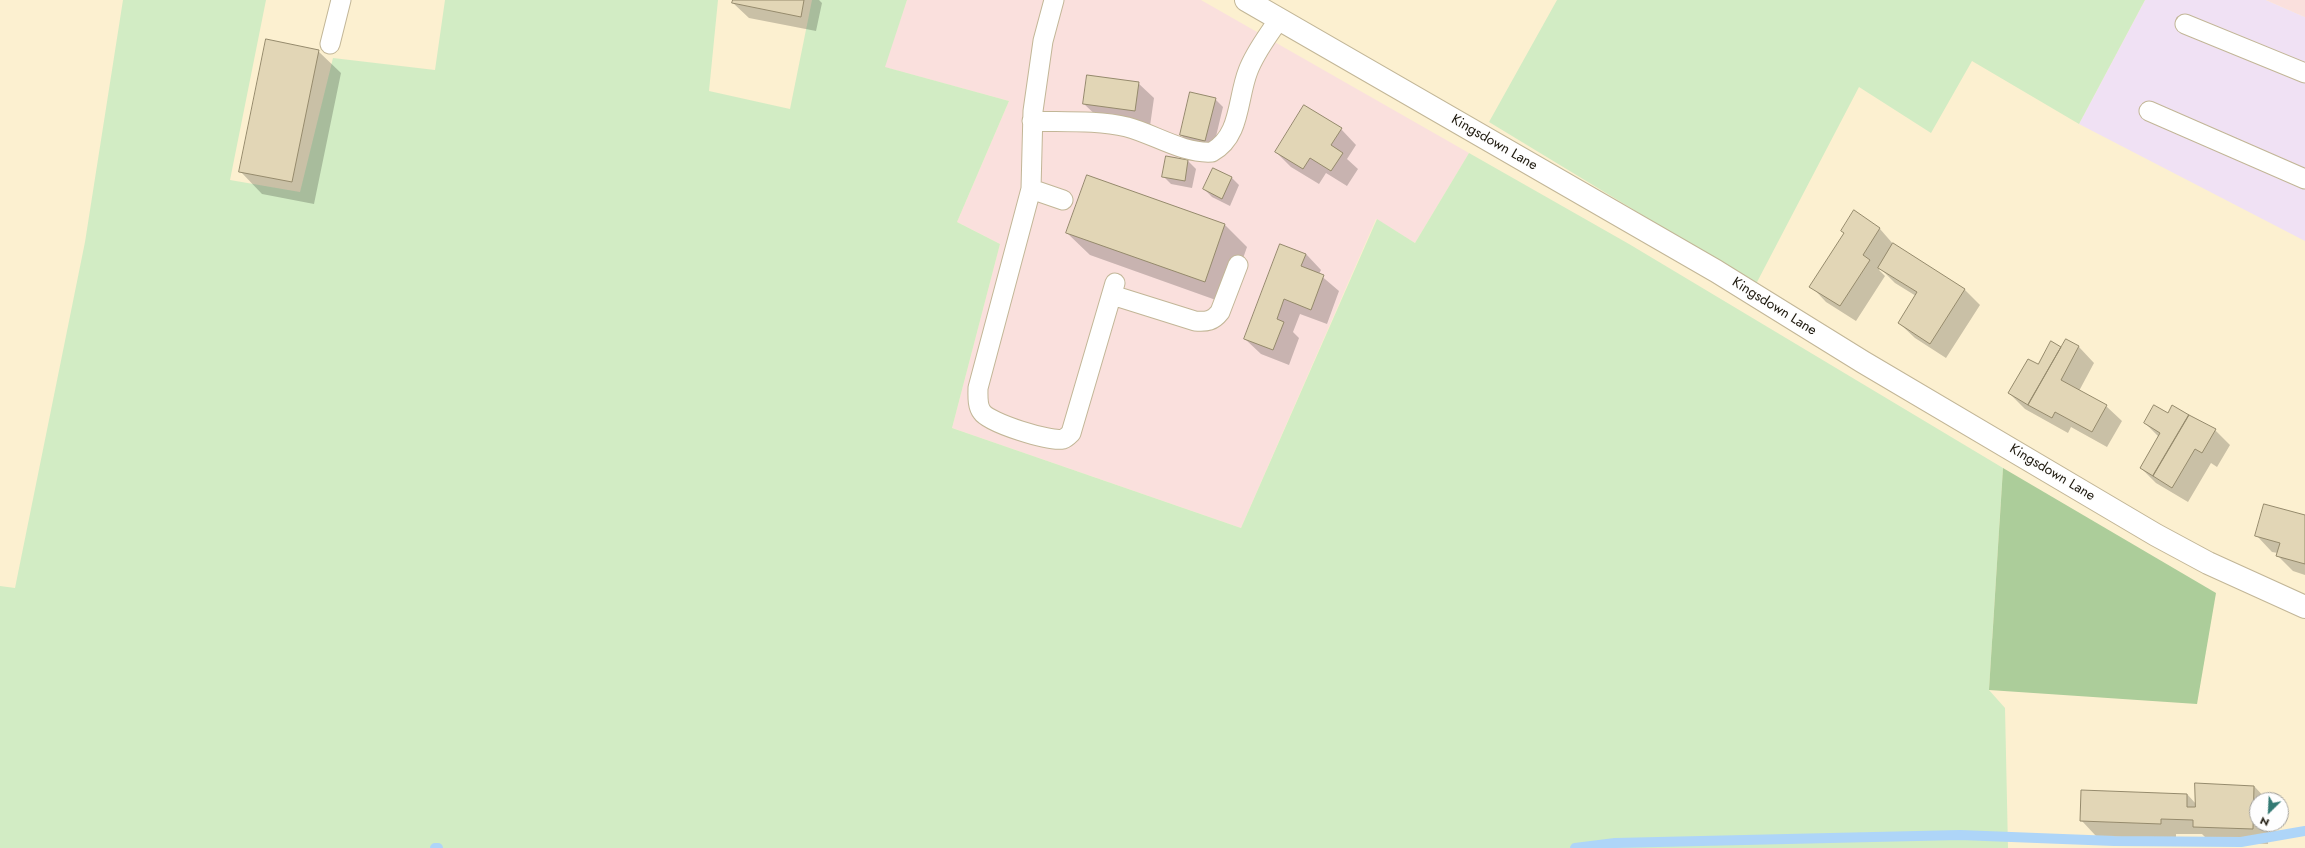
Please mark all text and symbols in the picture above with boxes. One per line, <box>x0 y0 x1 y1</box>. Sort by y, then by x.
street label: Kingsdown Lane <box>1448 112 1540 174</box>
street label: Kingsdown Lane <box>1729 274 1819 340</box>
street label: Kingsdown Lane <box>2006 441 2098 505</box>
north arrow <box>2249 792 2289 832</box>
text: N <box>2257 813 2272 831</box>

